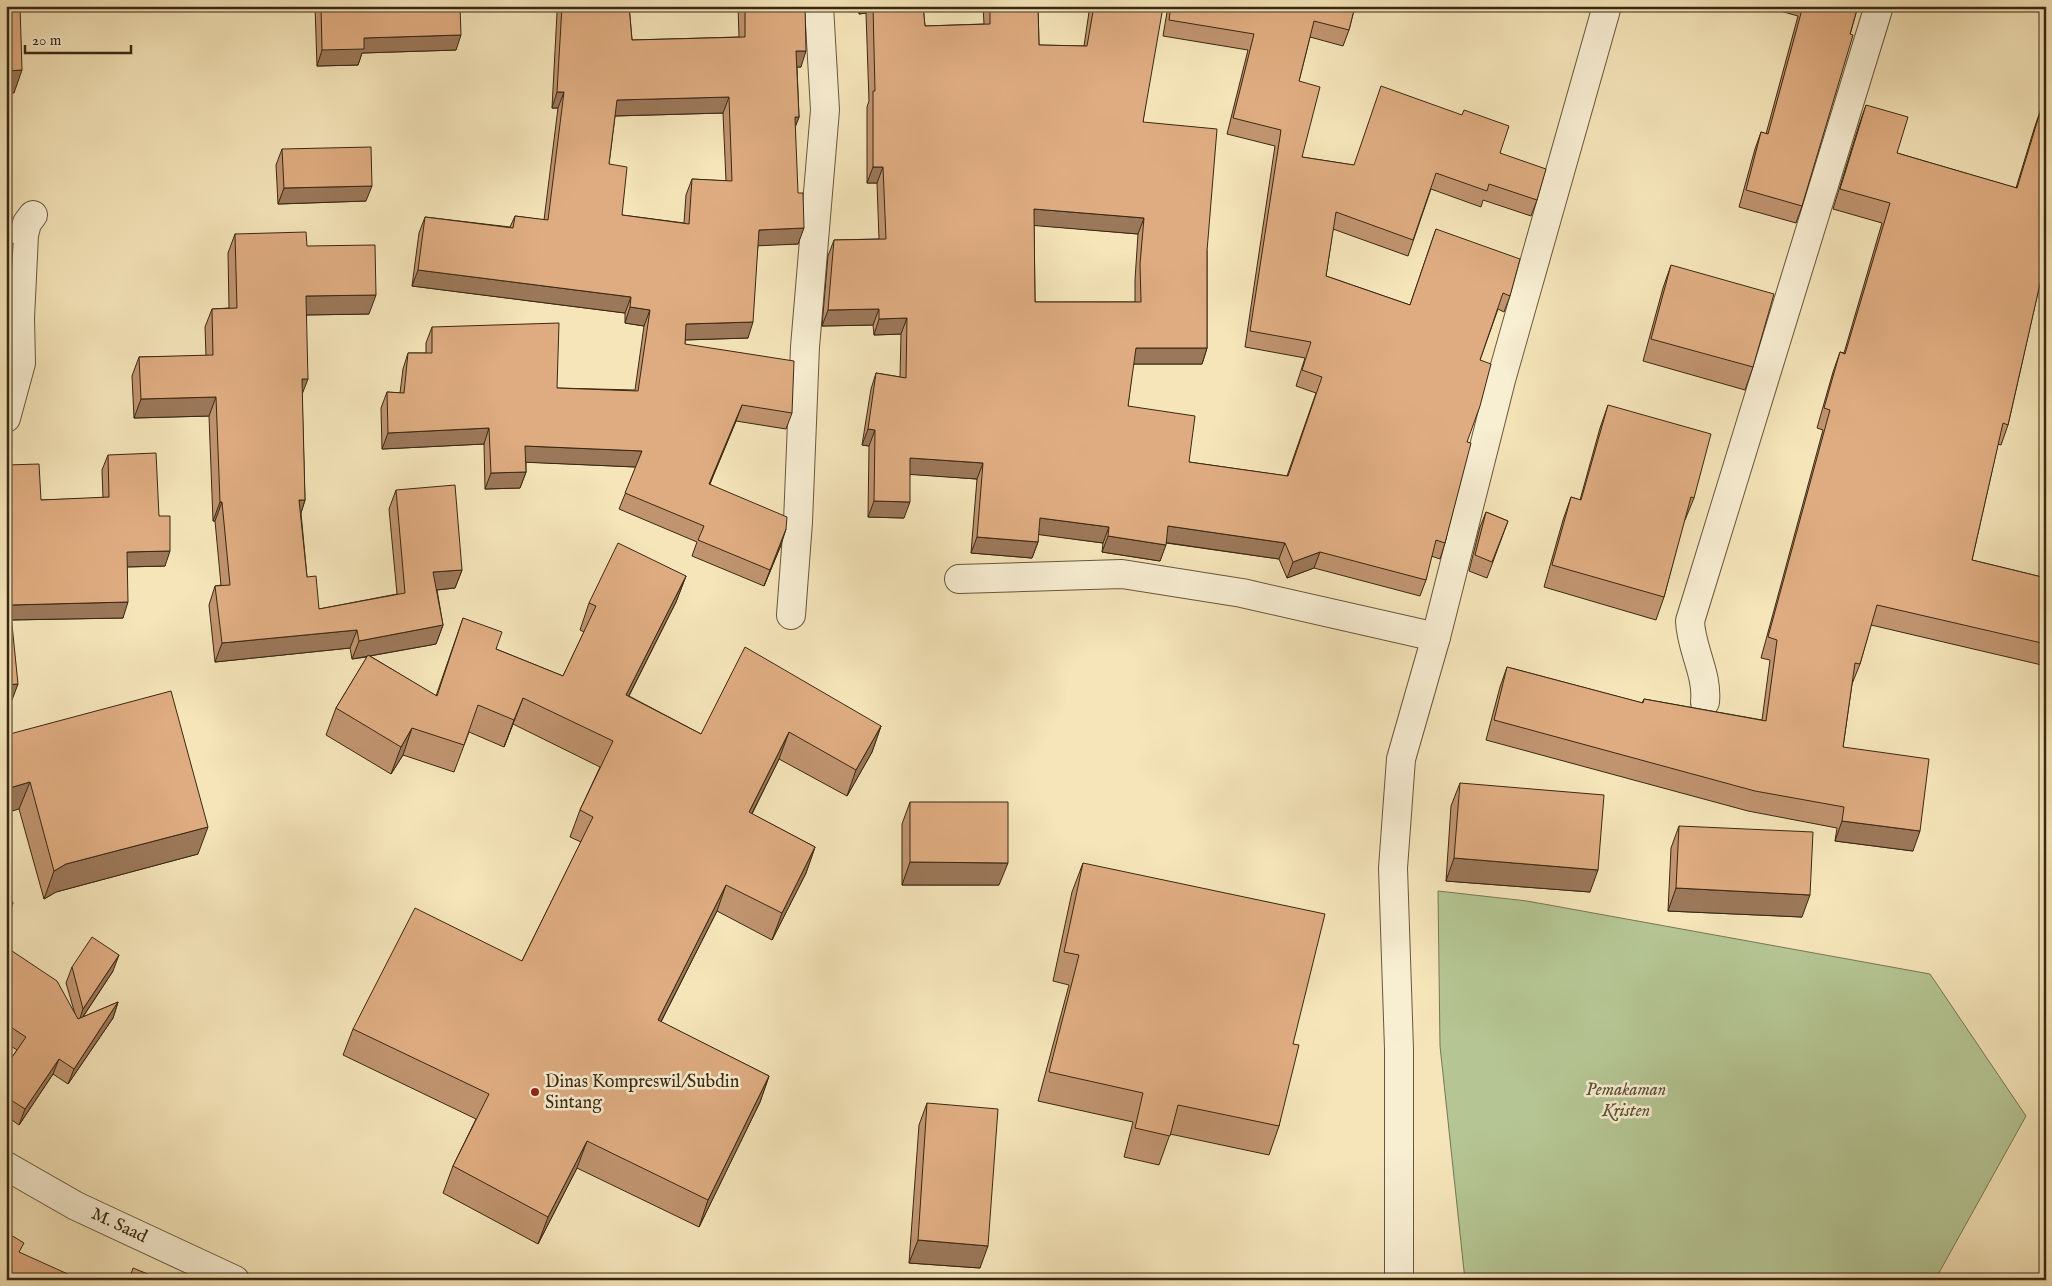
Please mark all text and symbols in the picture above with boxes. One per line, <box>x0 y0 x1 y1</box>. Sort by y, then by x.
scale bar <box>25 22 131 54</box>
text: 20 m <box>32 31 62 50</box>
place label: Dinas Kompreswil/Subdin Sintang <box>545 1071 740 1115</box>
park label: Pemakaman Kristen <box>1586 1079 1666 1123</box>
marker: Dinas Kompreswil/Subdin Sintang <box>529 1086 541 1098</box>
street label: M. Saad <box>87 1203 151 1249</box>

